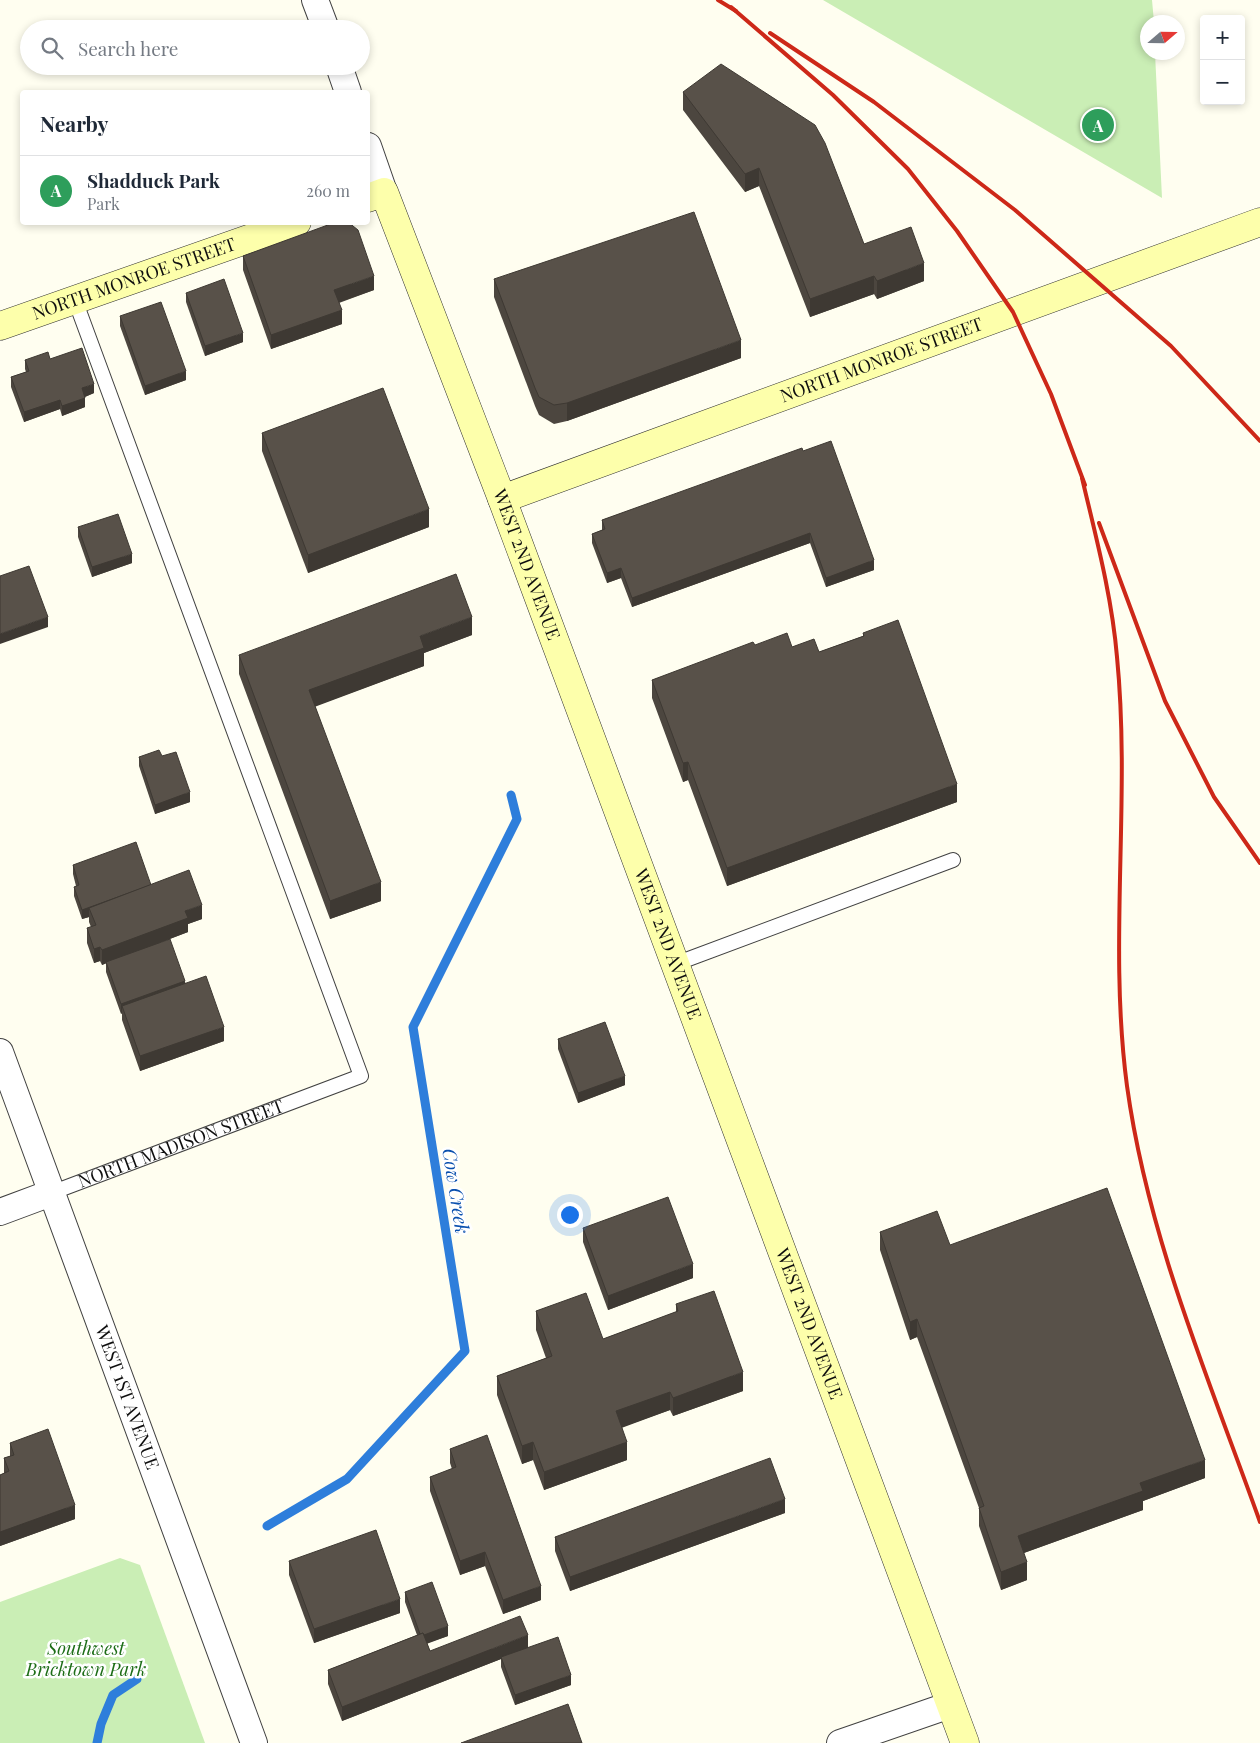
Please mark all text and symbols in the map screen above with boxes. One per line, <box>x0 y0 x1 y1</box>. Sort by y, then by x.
north arrow <box>1140 15 1185 60</box>
map controls <box>1200 15 1245 105</box>
button: + <box>1200 15 1245 60</box>
search box <box>20 20 370 75</box>
icon: search <box>38 34 66 62</box>
text: Search here <box>78 35 178 61</box>
button: − <box>1200 60 1245 105</box>
pin: A <box>1082 106 1114 144</box>
text: Nearby <box>40 109 109 137</box>
text: Shadduck Park <box>87 167 220 193</box>
text: A <box>51 180 61 201</box>
text: 260 m <box>306 180 350 201</box>
text: Park <box>87 193 120 214</box>
street label: NORTH MONROE STREET <box>29 231 239 325</box>
street label: NORTH MONROE STREET <box>776 311 986 407</box>
street label: WEST 2ND AVENUE <box>488 484 566 643</box>
street label: WEST 2ND AVENUE <box>629 864 708 1023</box>
street label: NORTH MADISON STREET <box>74 1093 287 1193</box>
water label: Cow Creek <box>437 1146 477 1236</box>
your location <box>557 1202 583 1228</box>
street label: WEST 2ND AVENUE <box>771 1244 849 1402</box>
street label: WEST 1ST AVENUE <box>90 1321 165 1473</box>
park label: Southwest Bricktown Park <box>25 1636 146 1681</box>

